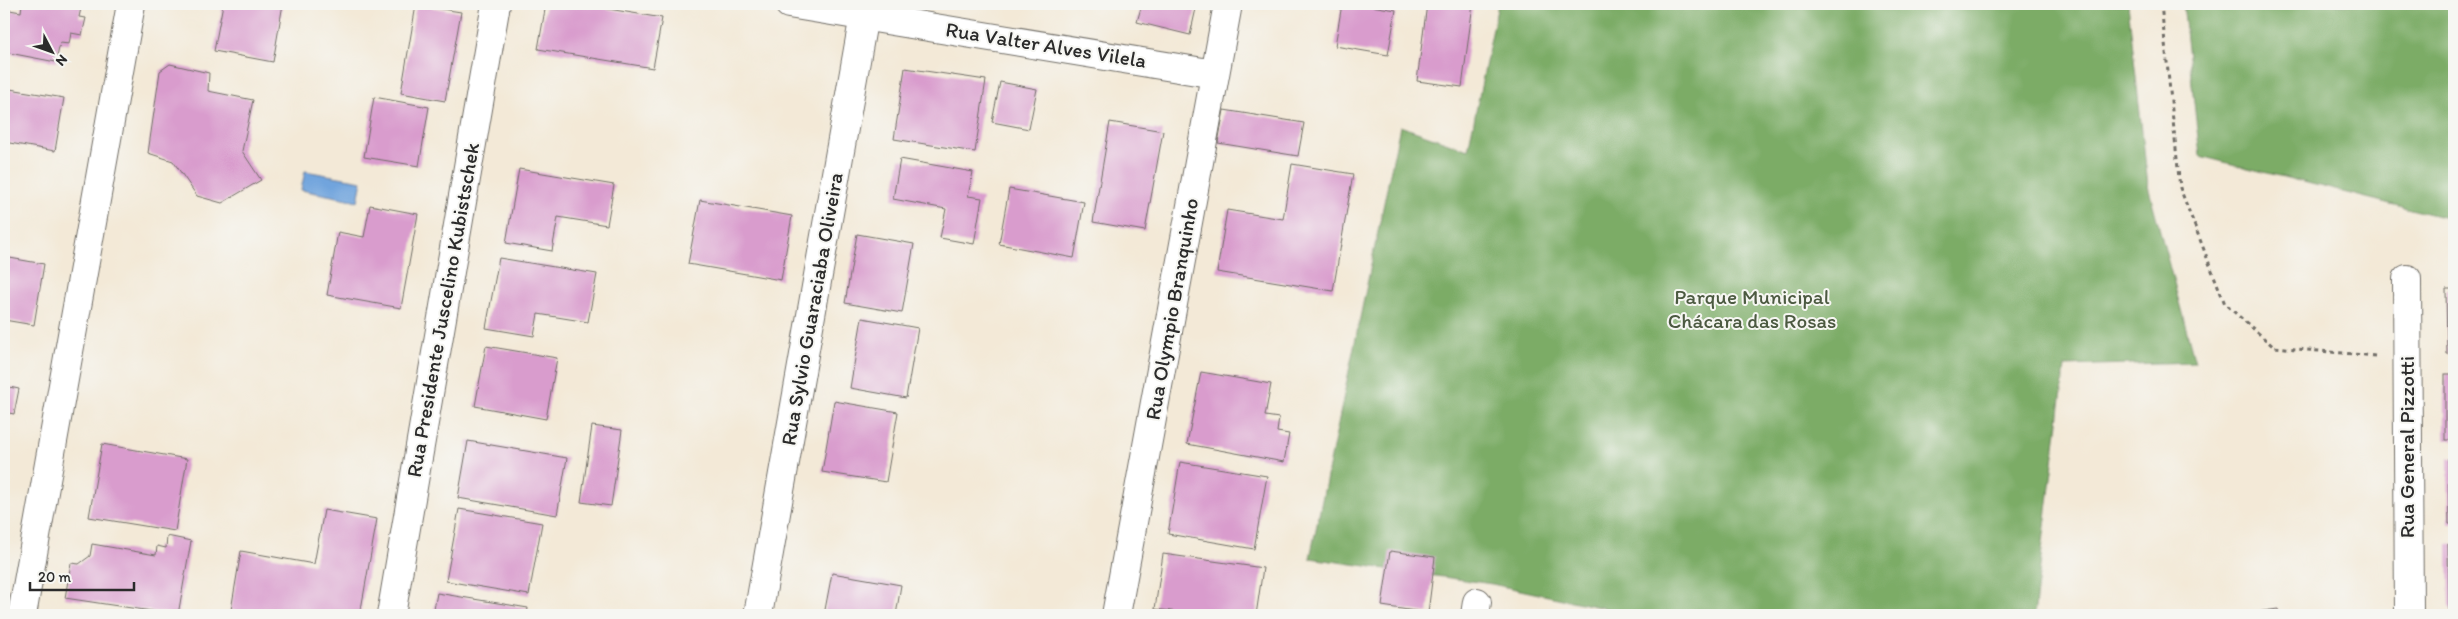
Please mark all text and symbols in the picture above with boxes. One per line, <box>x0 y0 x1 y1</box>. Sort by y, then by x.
street label: Rua Valter Alves Vilela <box>944 16 1148 73</box>
north arrow <box>28 28 78 78</box>
text: N <box>52 51 71 69</box>
street label: Rua Presidente Juscelino Kubistschek <box>401 140 484 479</box>
street label: Rua Sylvio Guaraciaba Oliveira <box>775 171 848 447</box>
street label: Rua Olympio Branquinho <box>1140 196 1203 422</box>
park label: Parque Municipal Chácara das Rosas <box>1668 284 1836 333</box>
street label: Rua General Pizzotti <box>2394 356 2419 538</box>
scale bar <box>30 559 134 591</box>
text: 20 m <box>38 568 72 586</box>

